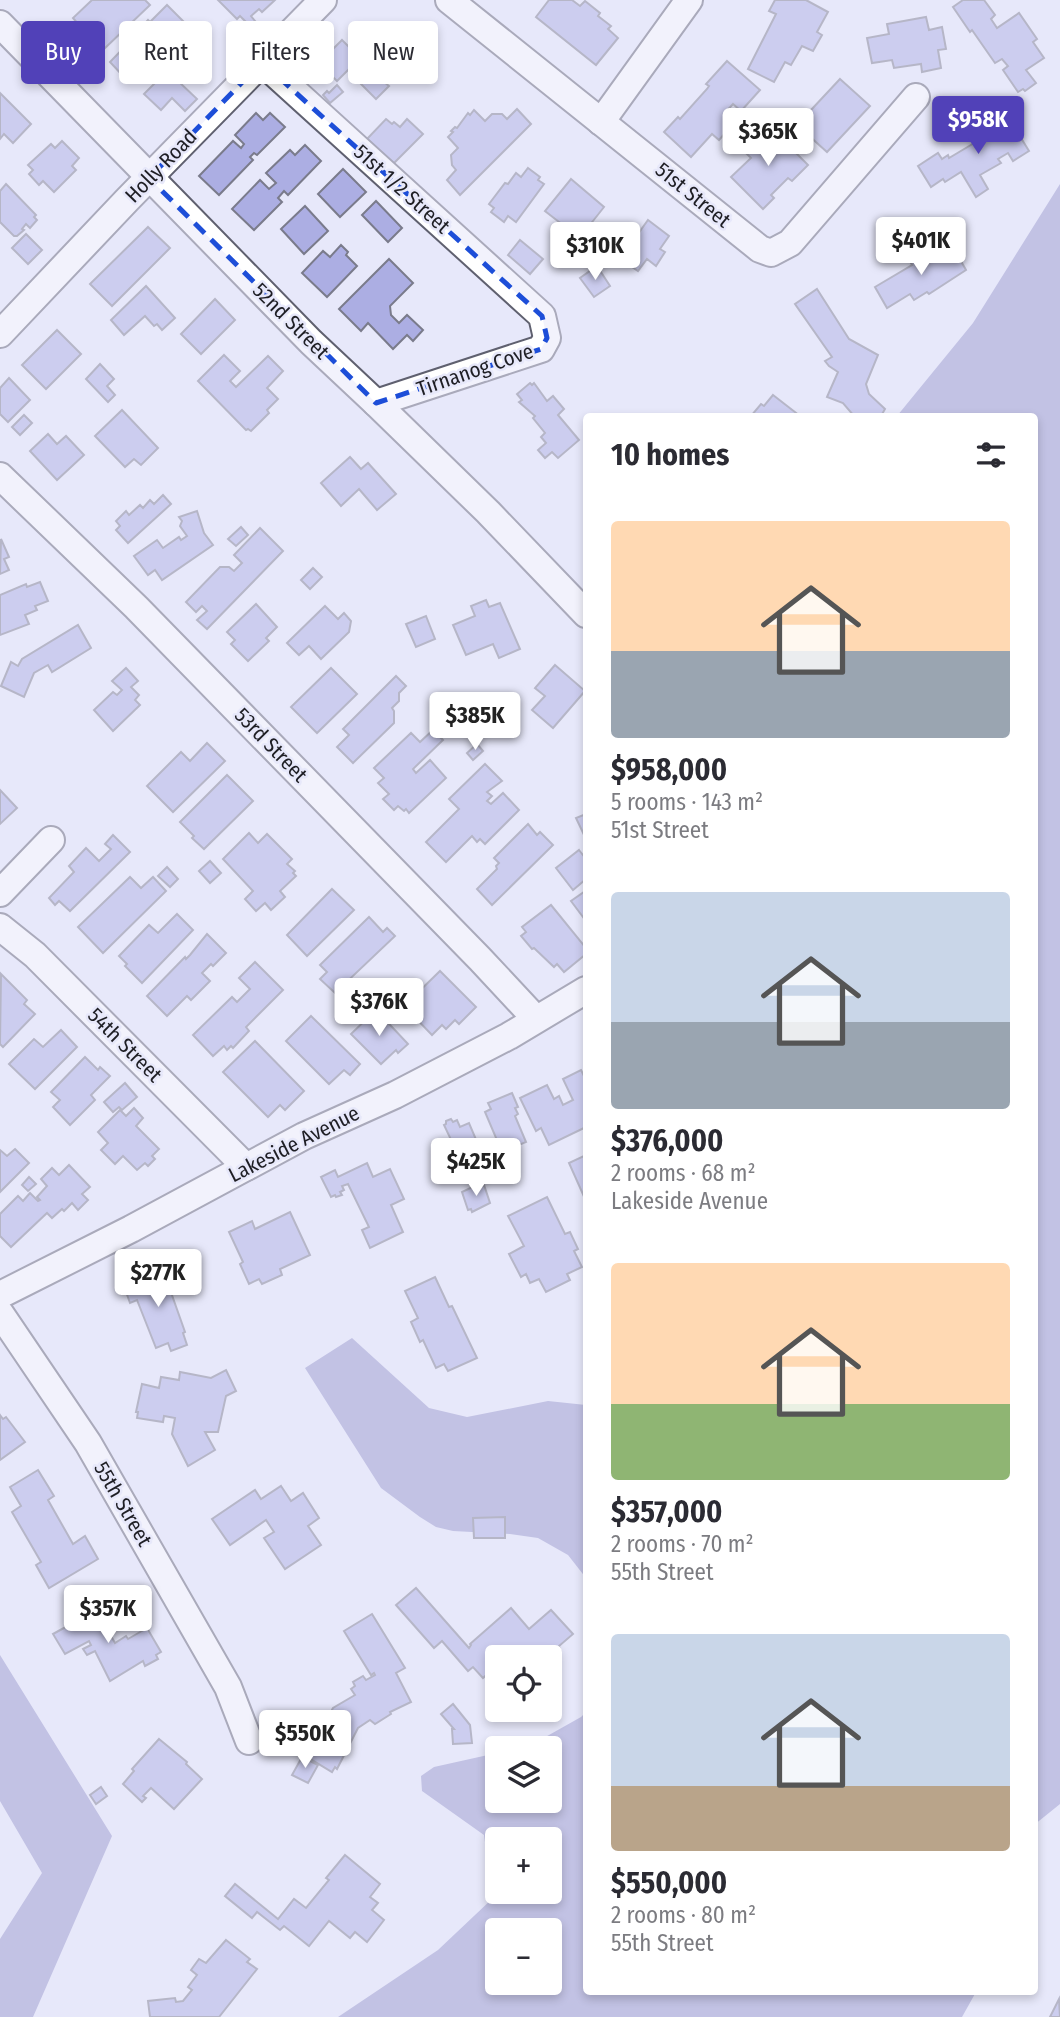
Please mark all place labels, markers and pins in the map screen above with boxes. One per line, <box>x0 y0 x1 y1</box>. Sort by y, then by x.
pin: $958K <box>929 96 1027 156</box>
pin: $365K <box>719 108 817 168</box>
pin: $401K <box>872 218 970 277</box>
pin: $310K <box>546 222 644 282</box>
pin: $385K <box>426 692 524 752</box>
pin: $376K <box>330 978 428 1038</box>
pin: $425K <box>427 1138 525 1198</box>
pin: $277K <box>109 1250 207 1309</box>
pin: $357K <box>59 1586 157 1645</box>
pin: $550K <box>256 1710 354 1770</box>

